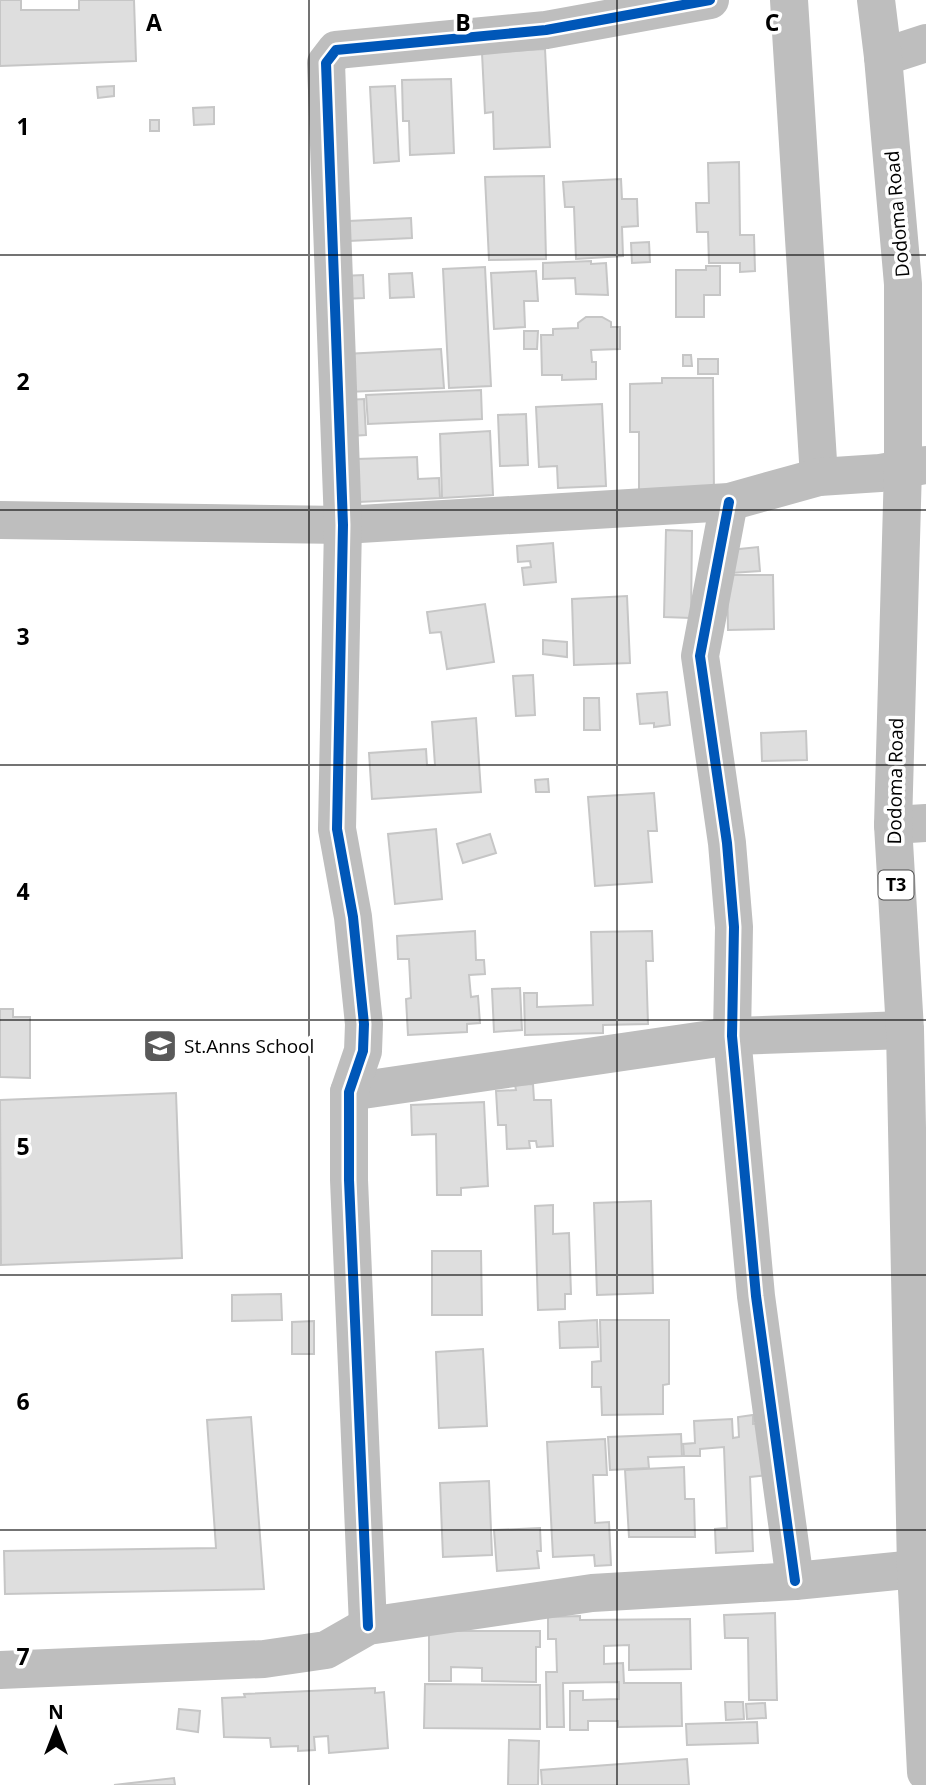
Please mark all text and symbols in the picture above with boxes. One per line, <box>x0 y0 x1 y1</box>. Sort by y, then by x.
text: A <box>146 6 162 38</box>
text: B <box>455 6 471 38</box>
text: C <box>765 6 779 38</box>
text: 1 <box>16 110 30 142</box>
street label: Dodoma Road <box>879 150 915 278</box>
text: 2 <box>16 365 30 397</box>
text: 3 <box>16 620 30 652</box>
street label: Dodoma Road <box>881 717 909 845</box>
road number: T3 <box>878 870 914 900</box>
text: 4 <box>16 875 30 907</box>
school or university icon: St.Anns School <box>141 1027 179 1065</box>
place label: St.Anns School <box>184 1033 314 1059</box>
text: 5 <box>16 1130 30 1162</box>
text: 6 <box>16 1385 30 1417</box>
text: 7 <box>16 1640 30 1672</box>
north arrow <box>21 1694 91 1764</box>
text: N <box>48 1699 64 1725</box>

